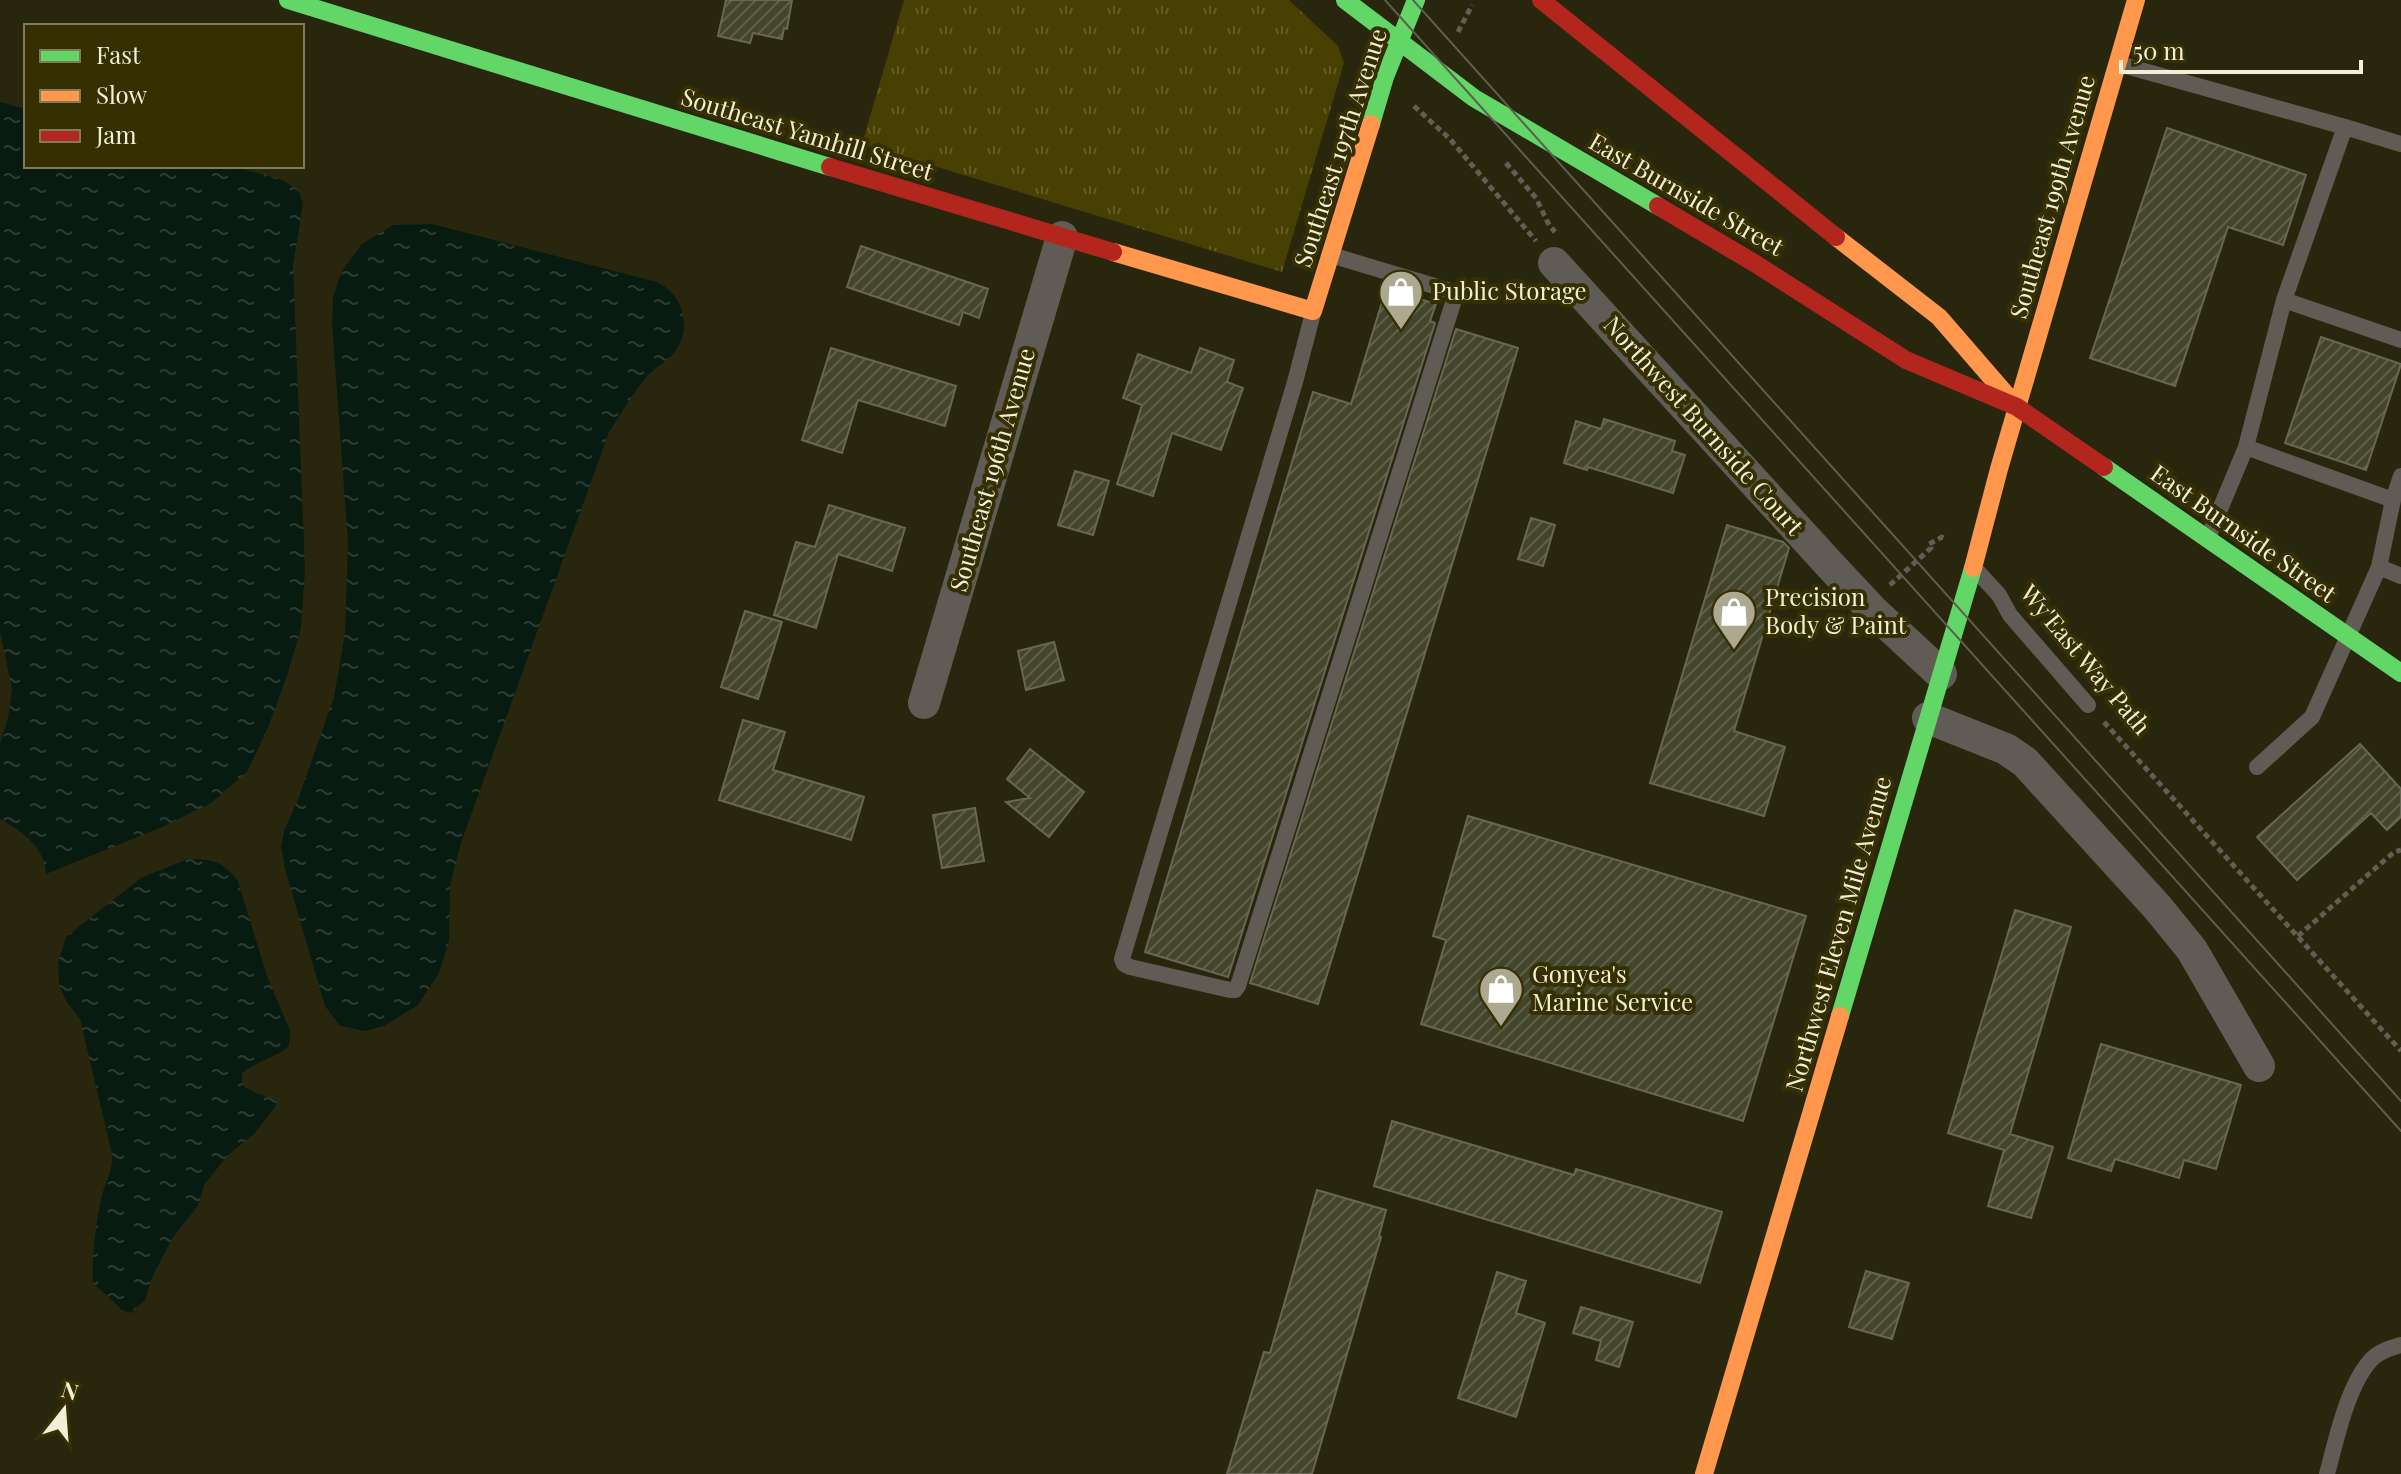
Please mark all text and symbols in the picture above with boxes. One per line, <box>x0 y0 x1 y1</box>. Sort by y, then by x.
legend <box>24 24 304 168</box>
street label: Southeast 197th Avenue <box>1285 24 1393 271</box>
scale bar <box>2121 24 2361 74</box>
text: 50 m <box>2133 34 2185 66</box>
text: Fast <box>96 38 141 70</box>
street label: Southeast 199th Avenue <box>2001 71 2101 322</box>
text: Slow <box>96 78 148 110</box>
street label: Southeast Yamhill Street <box>678 79 938 187</box>
text: Jam <box>95 118 137 150</box>
street label: East Burnside Street <box>1584 125 1790 262</box>
shop icon: Public Storage <box>1377 268 1425 331</box>
place label: Public Storage <box>1432 274 1587 306</box>
street label: Northwest Burnside Court <box>1597 308 1812 541</box>
street label: Southeast 196th Avenue <box>941 344 1041 595</box>
street label: East Burnside Street <box>2145 456 2344 609</box>
street label: Wy'East Way Path <box>2014 576 2159 740</box>
place label: Precision Body & Paint <box>1765 580 1907 640</box>
shop icon: Precision Body & Paint <box>1710 588 1758 651</box>
street label: Northwest Eleven Mile Avenue <box>1777 772 1897 1095</box>
place label: Gonyea's Marine Service <box>1532 957 1693 1017</box>
shop icon: Gonyea's Marine Service <box>1477 965 1525 1028</box>
north arrow <box>24 1370 104 1450</box>
text: N <box>58 1373 82 1407</box>

